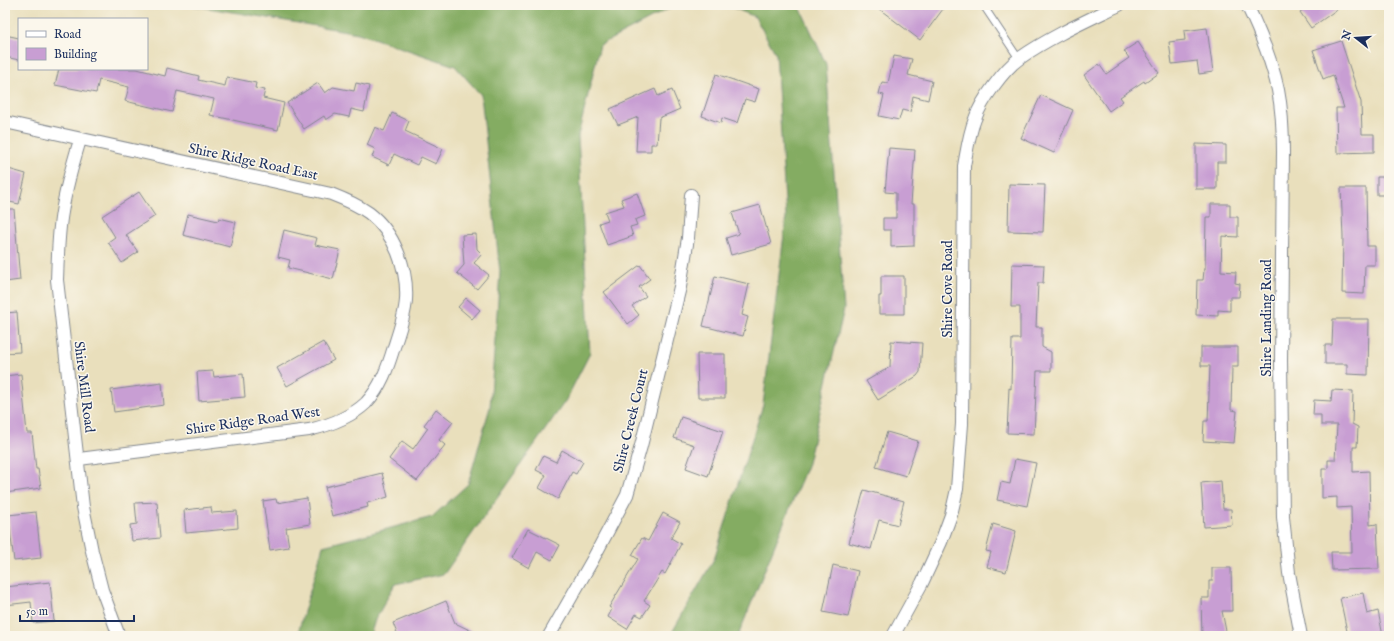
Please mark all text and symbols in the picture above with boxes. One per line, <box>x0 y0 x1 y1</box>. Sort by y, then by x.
legend <box>18 18 148 70</box>
north arrow <box>1336 18 1376 58</box>
text: Road <box>54 27 82 42</box>
text: N <box>1339 28 1356 43</box>
text: Building <box>54 47 98 62</box>
street label: Shire Ridge Road East <box>187 139 320 185</box>
street label: Shire Cove Road <box>939 240 957 338</box>
street label: Shire Landing Road <box>1258 259 1276 377</box>
street label: Shire Mill Road <box>69 340 99 434</box>
street label: Shire Creek Court <box>609 367 653 475</box>
street label: Shire Ridge Road West <box>185 403 321 439</box>
scale bar <box>20 597 134 623</box>
text: 50 m <box>26 604 48 619</box>

